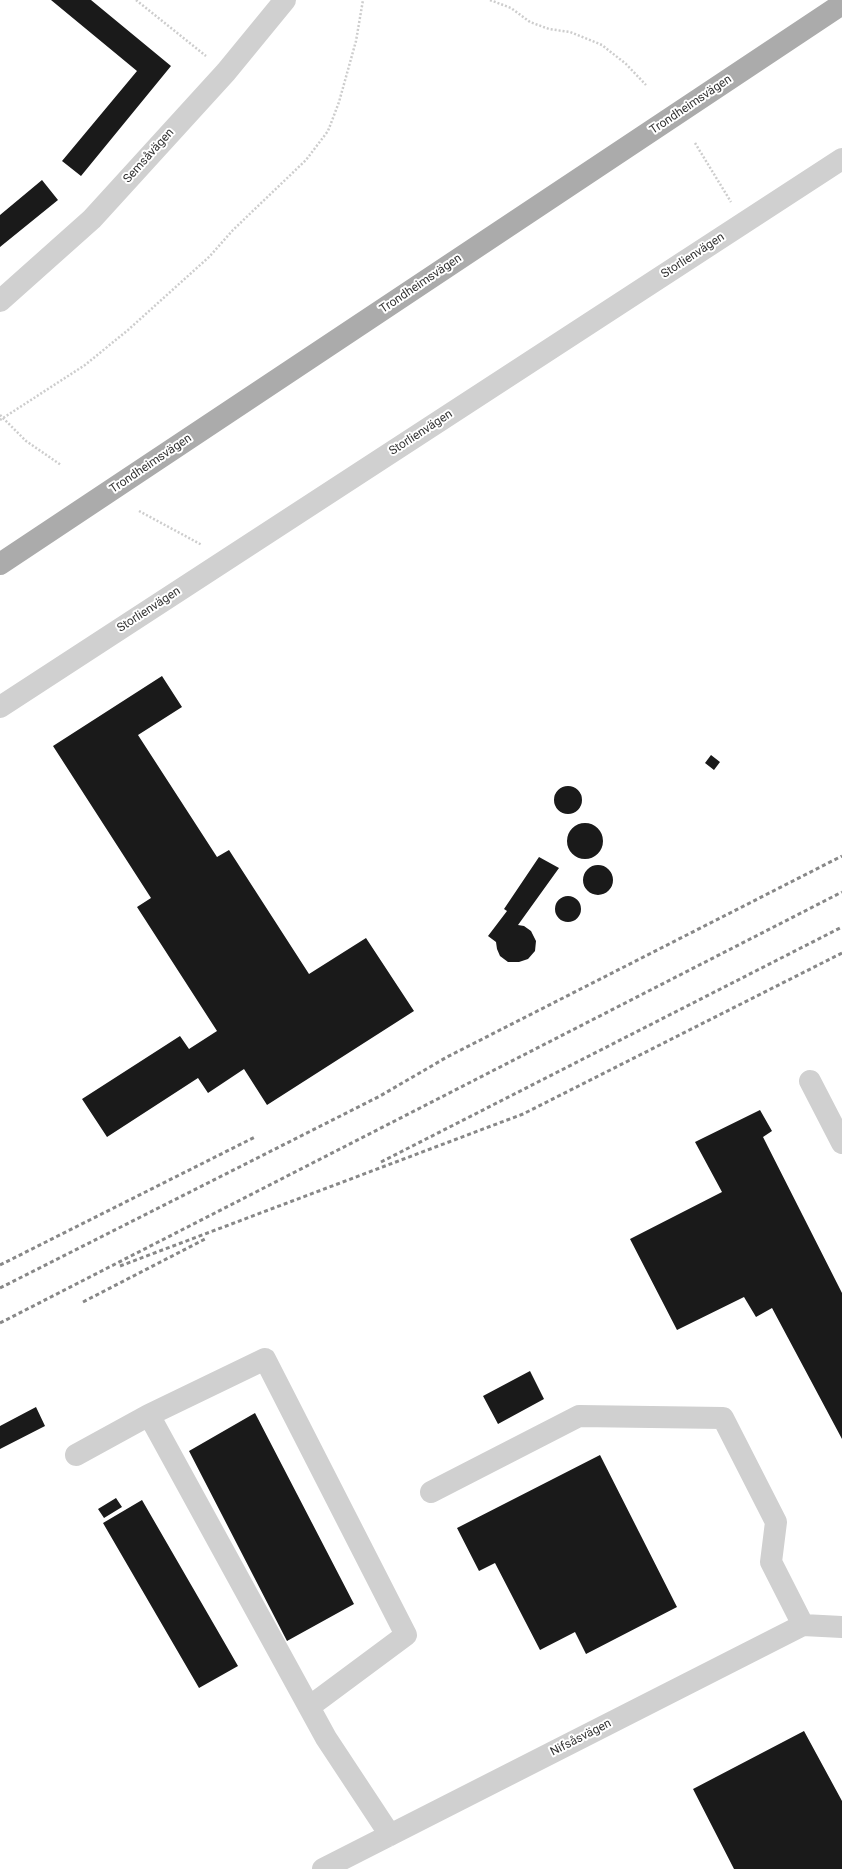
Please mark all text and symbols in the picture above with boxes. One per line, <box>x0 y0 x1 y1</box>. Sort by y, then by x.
street label: Trondheimsvägen <box>647 72 735 138</box>
street label: Semsåvägen <box>121 126 177 186</box>
street label: Storlienvägen <box>659 230 727 282</box>
street label: Trondheimsvägen <box>377 251 465 317</box>
street label: Storlienvägen <box>387 407 455 459</box>
street label: Trondheimsvägen <box>107 431 195 497</box>
street label: Storlienvägen <box>115 584 183 636</box>
street label: Nifsåsvägen <box>548 1716 614 1760</box>

